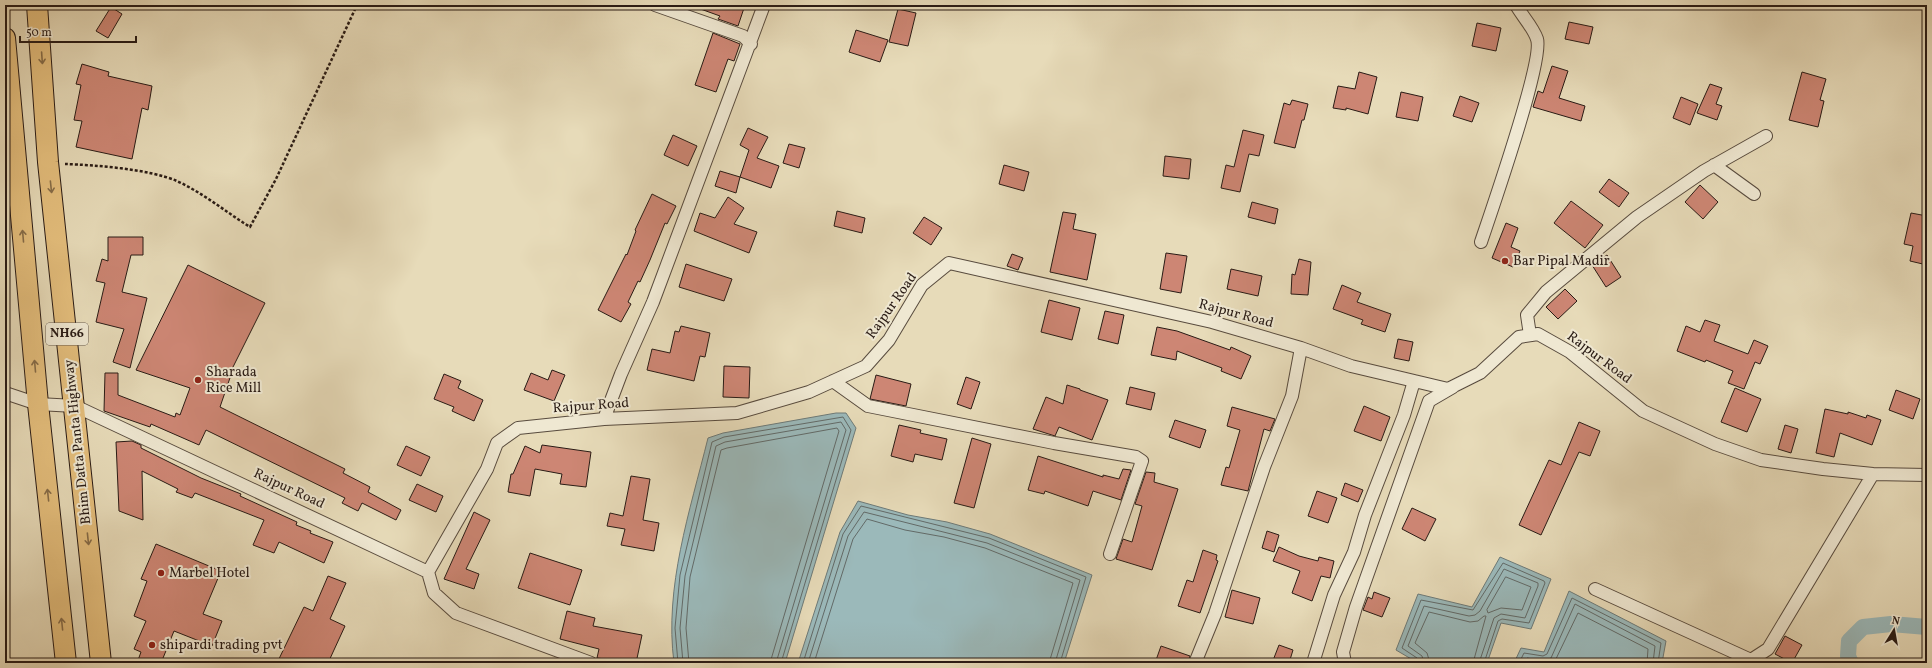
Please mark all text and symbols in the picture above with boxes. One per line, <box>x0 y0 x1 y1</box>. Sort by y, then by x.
scale bar <box>20 18 136 44</box>
text: 50 m <box>26 25 52 41</box>
one-way arrow <box>38 51 45 64</box>
one-way arrow <box>47 180 55 193</box>
one-way arrow <box>20 230 27 243</box>
place label: Bar Pipal Madir <box>1513 252 1610 271</box>
marker: Bar Pipal Madir <box>1500 256 1510 266</box>
street label: Rajpur Road <box>862 269 922 343</box>
street label: Rajpur Road <box>1196 295 1276 333</box>
road number: NH66 <box>46 323 88 345</box>
street label: Rajpur Road <box>1563 327 1635 389</box>
street label: Bhim Datta Panta Highway <box>60 358 96 525</box>
one-way arrow <box>31 360 38 373</box>
place label: Sharada Rice Mill <box>206 363 261 398</box>
marker: Sharada Rice Mill <box>193 375 203 385</box>
street label: Rajpur Road <box>552 394 630 418</box>
street label: Rajpur Road <box>250 464 328 514</box>
one-way arrow <box>44 489 52 502</box>
one-way arrow <box>85 532 92 545</box>
place label: Marbel Hotel <box>169 564 250 583</box>
marker: Marbel Hotel <box>156 568 166 578</box>
north arrow <box>1874 610 1914 650</box>
text: N <box>1890 614 1901 630</box>
one-way arrow <box>58 618 66 631</box>
place label: shipardi trading pvt <box>160 636 283 655</box>
marker: shipardi trading pvt <box>147 640 157 650</box>

